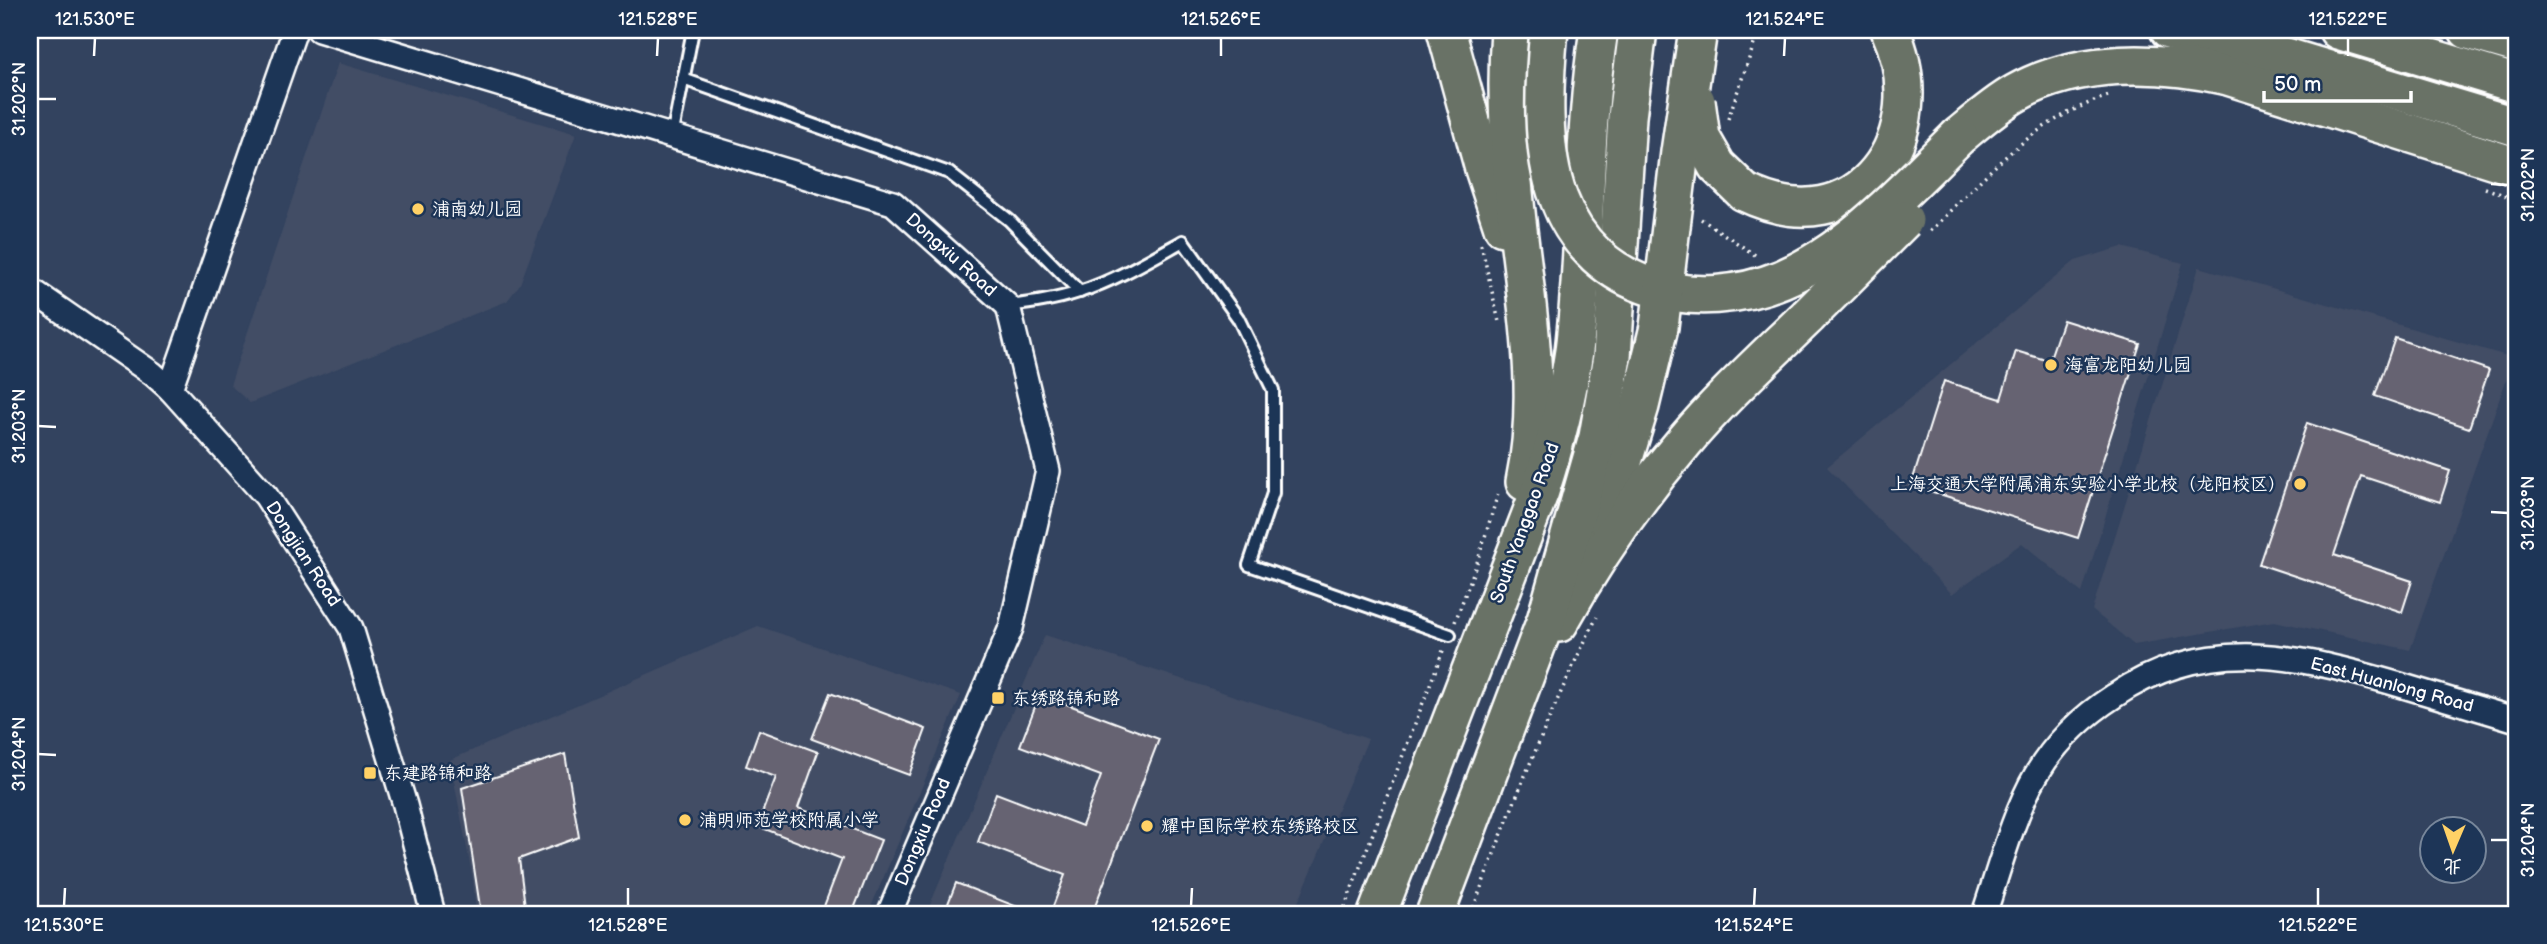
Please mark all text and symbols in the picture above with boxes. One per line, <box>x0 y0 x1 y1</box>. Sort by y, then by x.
text: 121.530°E <box>55 9 135 30</box>
text: 121.528°E <box>618 9 698 30</box>
text: 121.526°E <box>1181 9 1261 30</box>
text: 121.524°E <box>1746 9 1825 30</box>
text: 121.522°E <box>2309 9 2388 30</box>
scale bar <box>2264 60 2410 104</box>
text: 31.202°N <box>9 62 30 136</box>
text: 50 m <box>2274 72 2321 97</box>
text: 31.202°N <box>2518 148 2539 222</box>
place label: 浦南幼儿园 <box>432 199 522 220</box>
marker: 浦南幼儿园 <box>410 201 426 217</box>
street label: Dongxiu Road <box>901 209 1001 301</box>
place label: 海富龙阳幼儿园 <box>2065 355 2191 376</box>
marker: 海富龙阳幼儿园 <box>2043 357 2059 373</box>
text: 31.203°N <box>9 388 30 464</box>
street label: South Yanggao Road <box>1486 440 1564 606</box>
place label: 上海交通大学附属浦东实验小学北校（龙阳校区） <box>1890 474 2286 495</box>
text: 31.203°N <box>2518 475 2539 551</box>
marker: 上海交通大学附属浦东实验小学北校（龙阳校区） <box>2292 476 2308 492</box>
street label: Dongjian Road <box>261 498 345 610</box>
street label: East Huanlong Road <box>2308 653 2476 717</box>
place label: 东绣路锦和路 <box>1012 688 1120 709</box>
marker: 东绣路锦和路 <box>990 690 1006 706</box>
text: 31.204°N <box>9 717 30 791</box>
place label: 东建路锦和路 <box>384 763 492 784</box>
marker: 东建路锦和路 <box>362 765 378 781</box>
street label: Dongxiu Road <box>891 775 955 889</box>
text: 31.204°N <box>2518 803 2539 877</box>
place label: 浦明师范学校附属小学 <box>699 810 879 831</box>
marker: 浦明师范学校附属小学 <box>677 812 693 828</box>
north arrow <box>2418 814 2488 884</box>
place label: 耀中国际学校东绣路校区 <box>1161 816 1359 837</box>
marker: 耀中国际学校东绣路校区 <box>1139 818 1155 834</box>
text: 北 <box>2443 854 2462 877</box>
text: 121.530°E <box>24 915 104 936</box>
text: 121.528°E <box>588 915 668 936</box>
text: 121.526°E <box>1151 915 1231 936</box>
text: 121.524°E <box>1715 915 1794 936</box>
text: 121.522°E <box>2279 915 2358 936</box>

